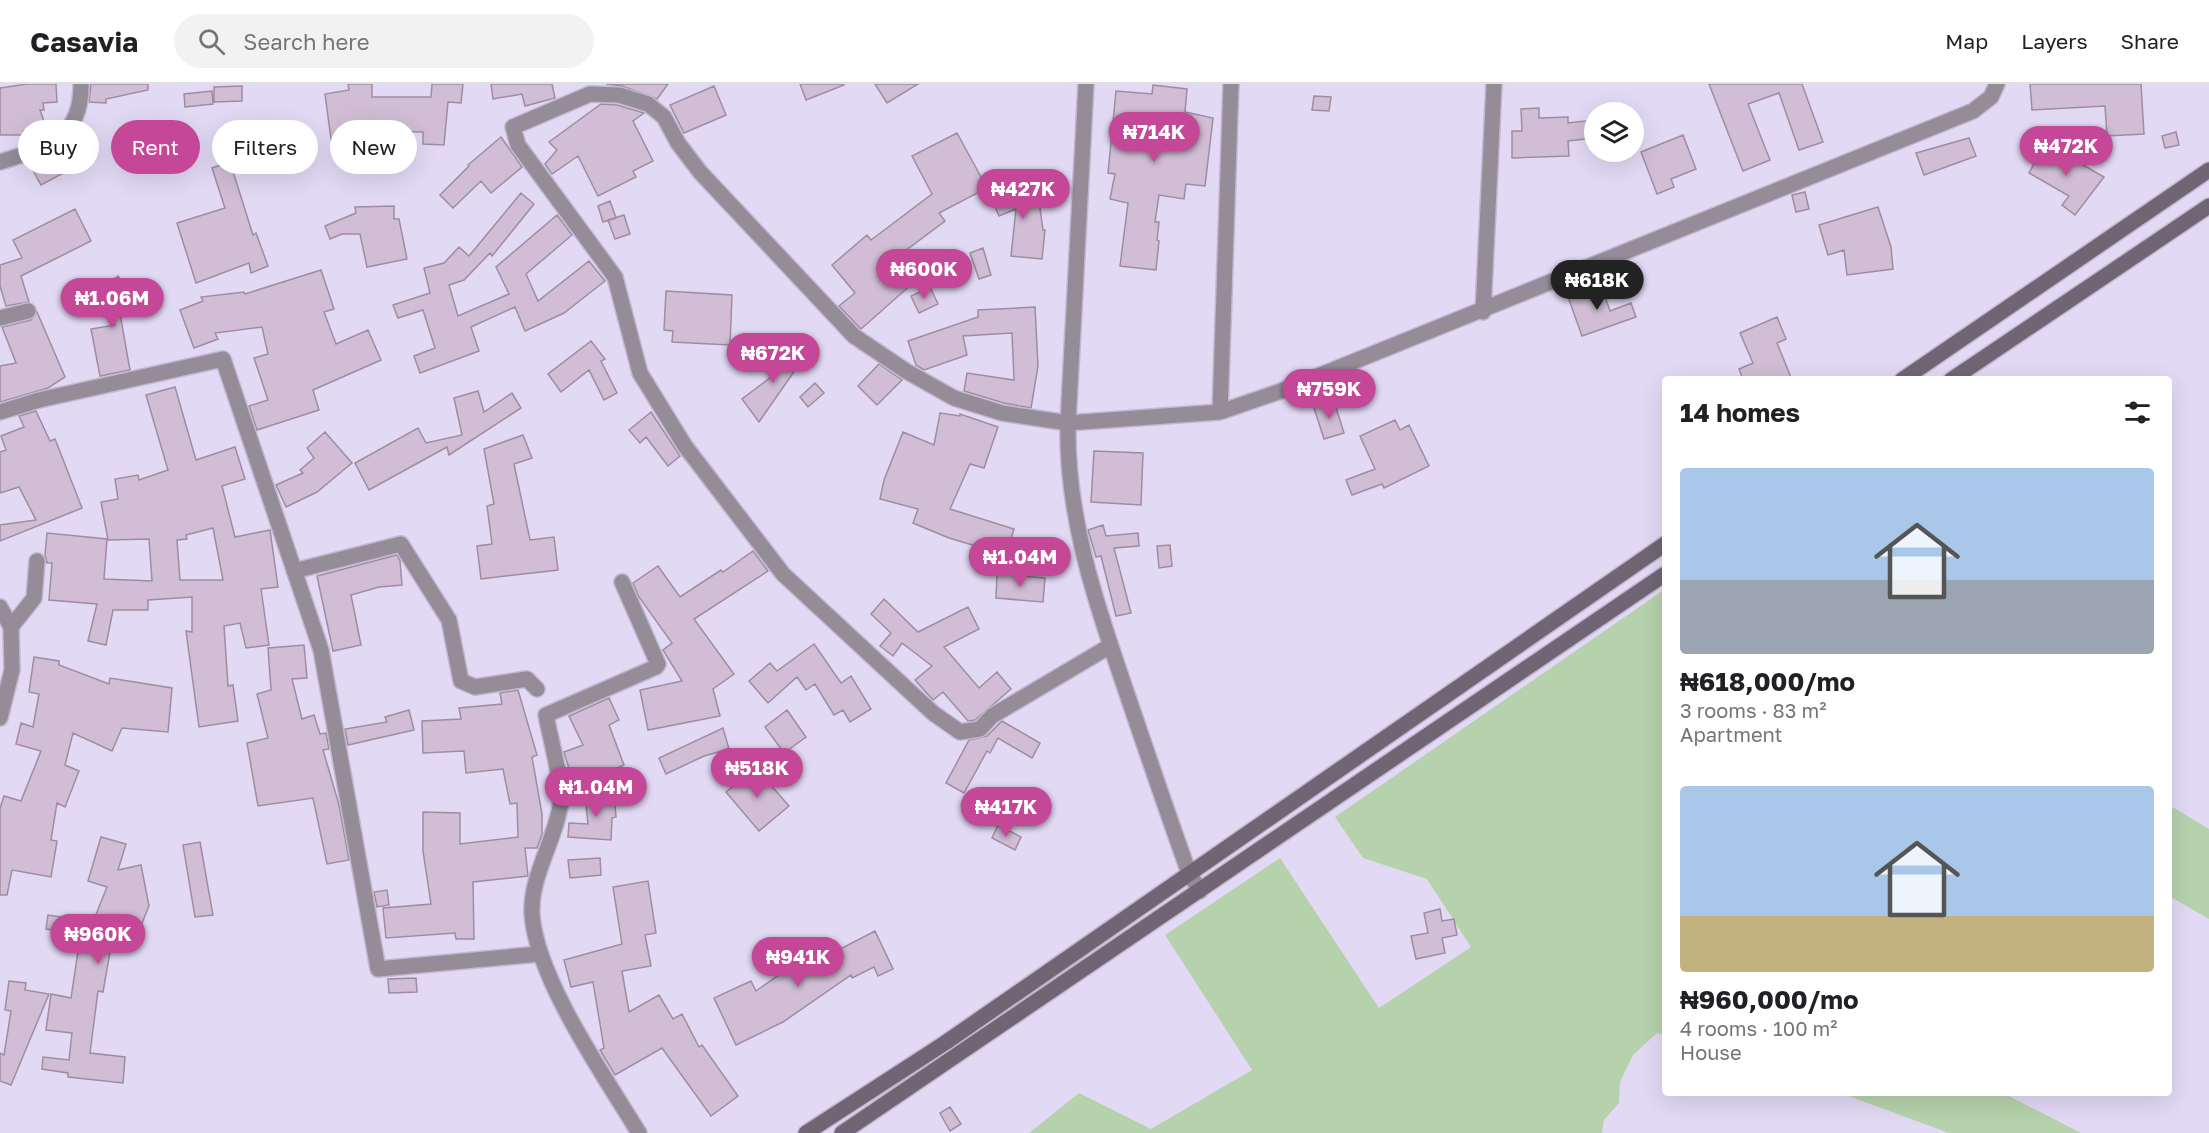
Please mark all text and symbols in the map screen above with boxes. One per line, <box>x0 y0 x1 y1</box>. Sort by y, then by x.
search box <box>174 14 594 68</box>
text: Casavia <box>30 25 138 58</box>
icon: search <box>195 25 228 58</box>
text: Search here <box>243 28 369 55</box>
text: Map <box>1945 28 1988 54</box>
text: Layers <box>2021 28 2088 54</box>
text: Share <box>2121 28 2179 54</box>
map controls <box>1584 102 1644 162</box>
button: layers <box>1584 102 1644 162</box>
pin: ₦714K <box>1112 112 1196 163</box>
text: ₦714K <box>1123 119 1185 143</box>
chip: Buy <box>18 120 99 174</box>
chip: Rent <box>111 120 200 174</box>
chip: Filters <box>212 120 318 174</box>
chip: New <box>330 120 417 174</box>
pin: ₦472K <box>2024 126 2108 177</box>
text: ₦472K <box>2034 133 2098 157</box>
pin: ₦427K <box>981 169 1065 220</box>
text: ₦427K <box>991 176 1055 200</box>
pin: ₦600K <box>882 249 966 300</box>
text: ₦600K <box>890 256 958 280</box>
pin: ₦618K <box>1555 260 1639 311</box>
text: ₦618K <box>1565 267 1629 291</box>
pin: ₦1.06M <box>63 278 161 329</box>
text: ₦1.06M <box>75 285 149 309</box>
pin: ₦672K <box>731 333 815 384</box>
text: ₦672K <box>741 340 805 364</box>
pin: ₦759K <box>1287 369 1371 420</box>
text: ₦759K <box>1297 376 1361 400</box>
icon: filters <box>2121 396 2154 429</box>
text: 14 homes <box>1680 397 1800 428</box>
icon: home <box>1863 507 1971 615</box>
pin: ₦1.04M <box>971 537 1069 588</box>
text: ₦1.04M <box>983 544 1057 568</box>
text: ₦618,000/mo <box>1680 666 1855 697</box>
text: 3 rooms · 83 m² <box>1680 698 1826 722</box>
text: Apartment <box>1680 722 1783 746</box>
pin: ₦518K <box>715 748 799 799</box>
text: ₦518K <box>725 755 789 779</box>
pin: ₦1.04M <box>547 767 645 818</box>
text: ₦1.04M <box>559 774 633 798</box>
pin: ₦417K <box>964 787 1048 838</box>
text: ₦417K <box>975 794 1037 818</box>
icon: home <box>1863 825 1971 933</box>
pin: ₦960K <box>56 914 140 965</box>
text: ₦960K <box>64 921 132 945</box>
pin: ₦941K <box>756 937 840 988</box>
text: ₦941K <box>766 944 830 968</box>
text: ₦960,000/mo <box>1680 984 1859 1015</box>
text: 4 rooms · 100 m² <box>1680 1016 1838 1040</box>
text: House <box>1680 1040 1742 1064</box>

